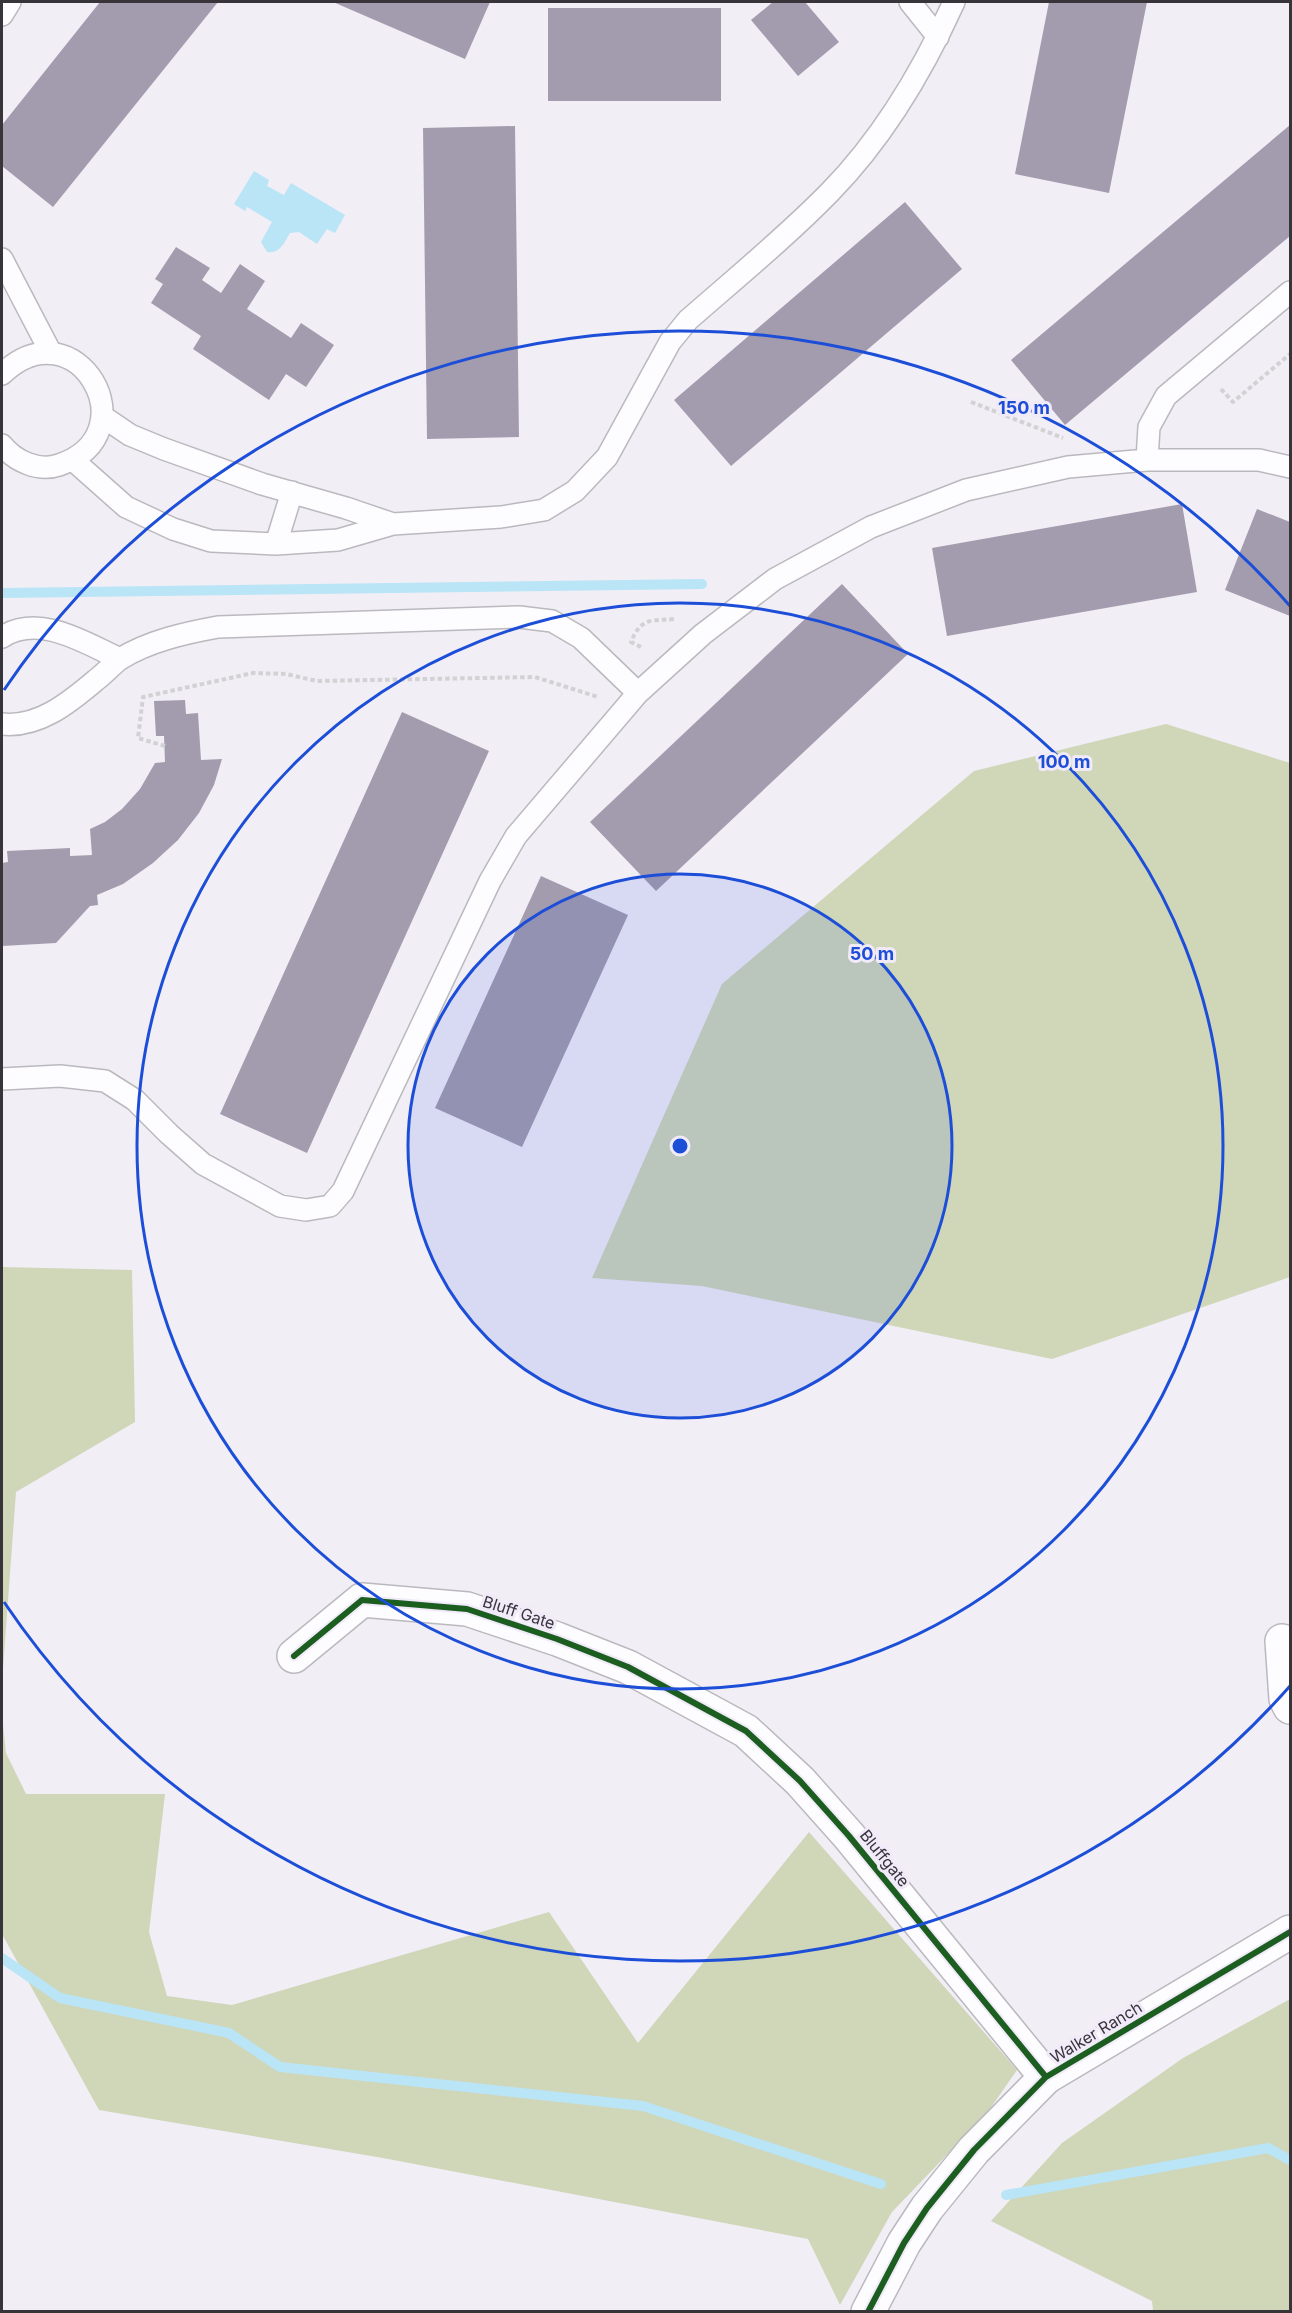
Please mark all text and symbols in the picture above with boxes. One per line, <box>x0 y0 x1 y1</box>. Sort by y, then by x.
text: 150 m <box>998 397 1050 418</box>
text: 100 m <box>1038 751 1090 772</box>
text: 50 m <box>850 943 894 964</box>
centre of rings <box>670 1136 690 1156</box>
street label: Bluff Gate <box>480 1591 558 1633</box>
street label: Bluffgate <box>856 1825 914 1891</box>
street label: Walker Ranch <box>1047 1997 1145 2067</box>

